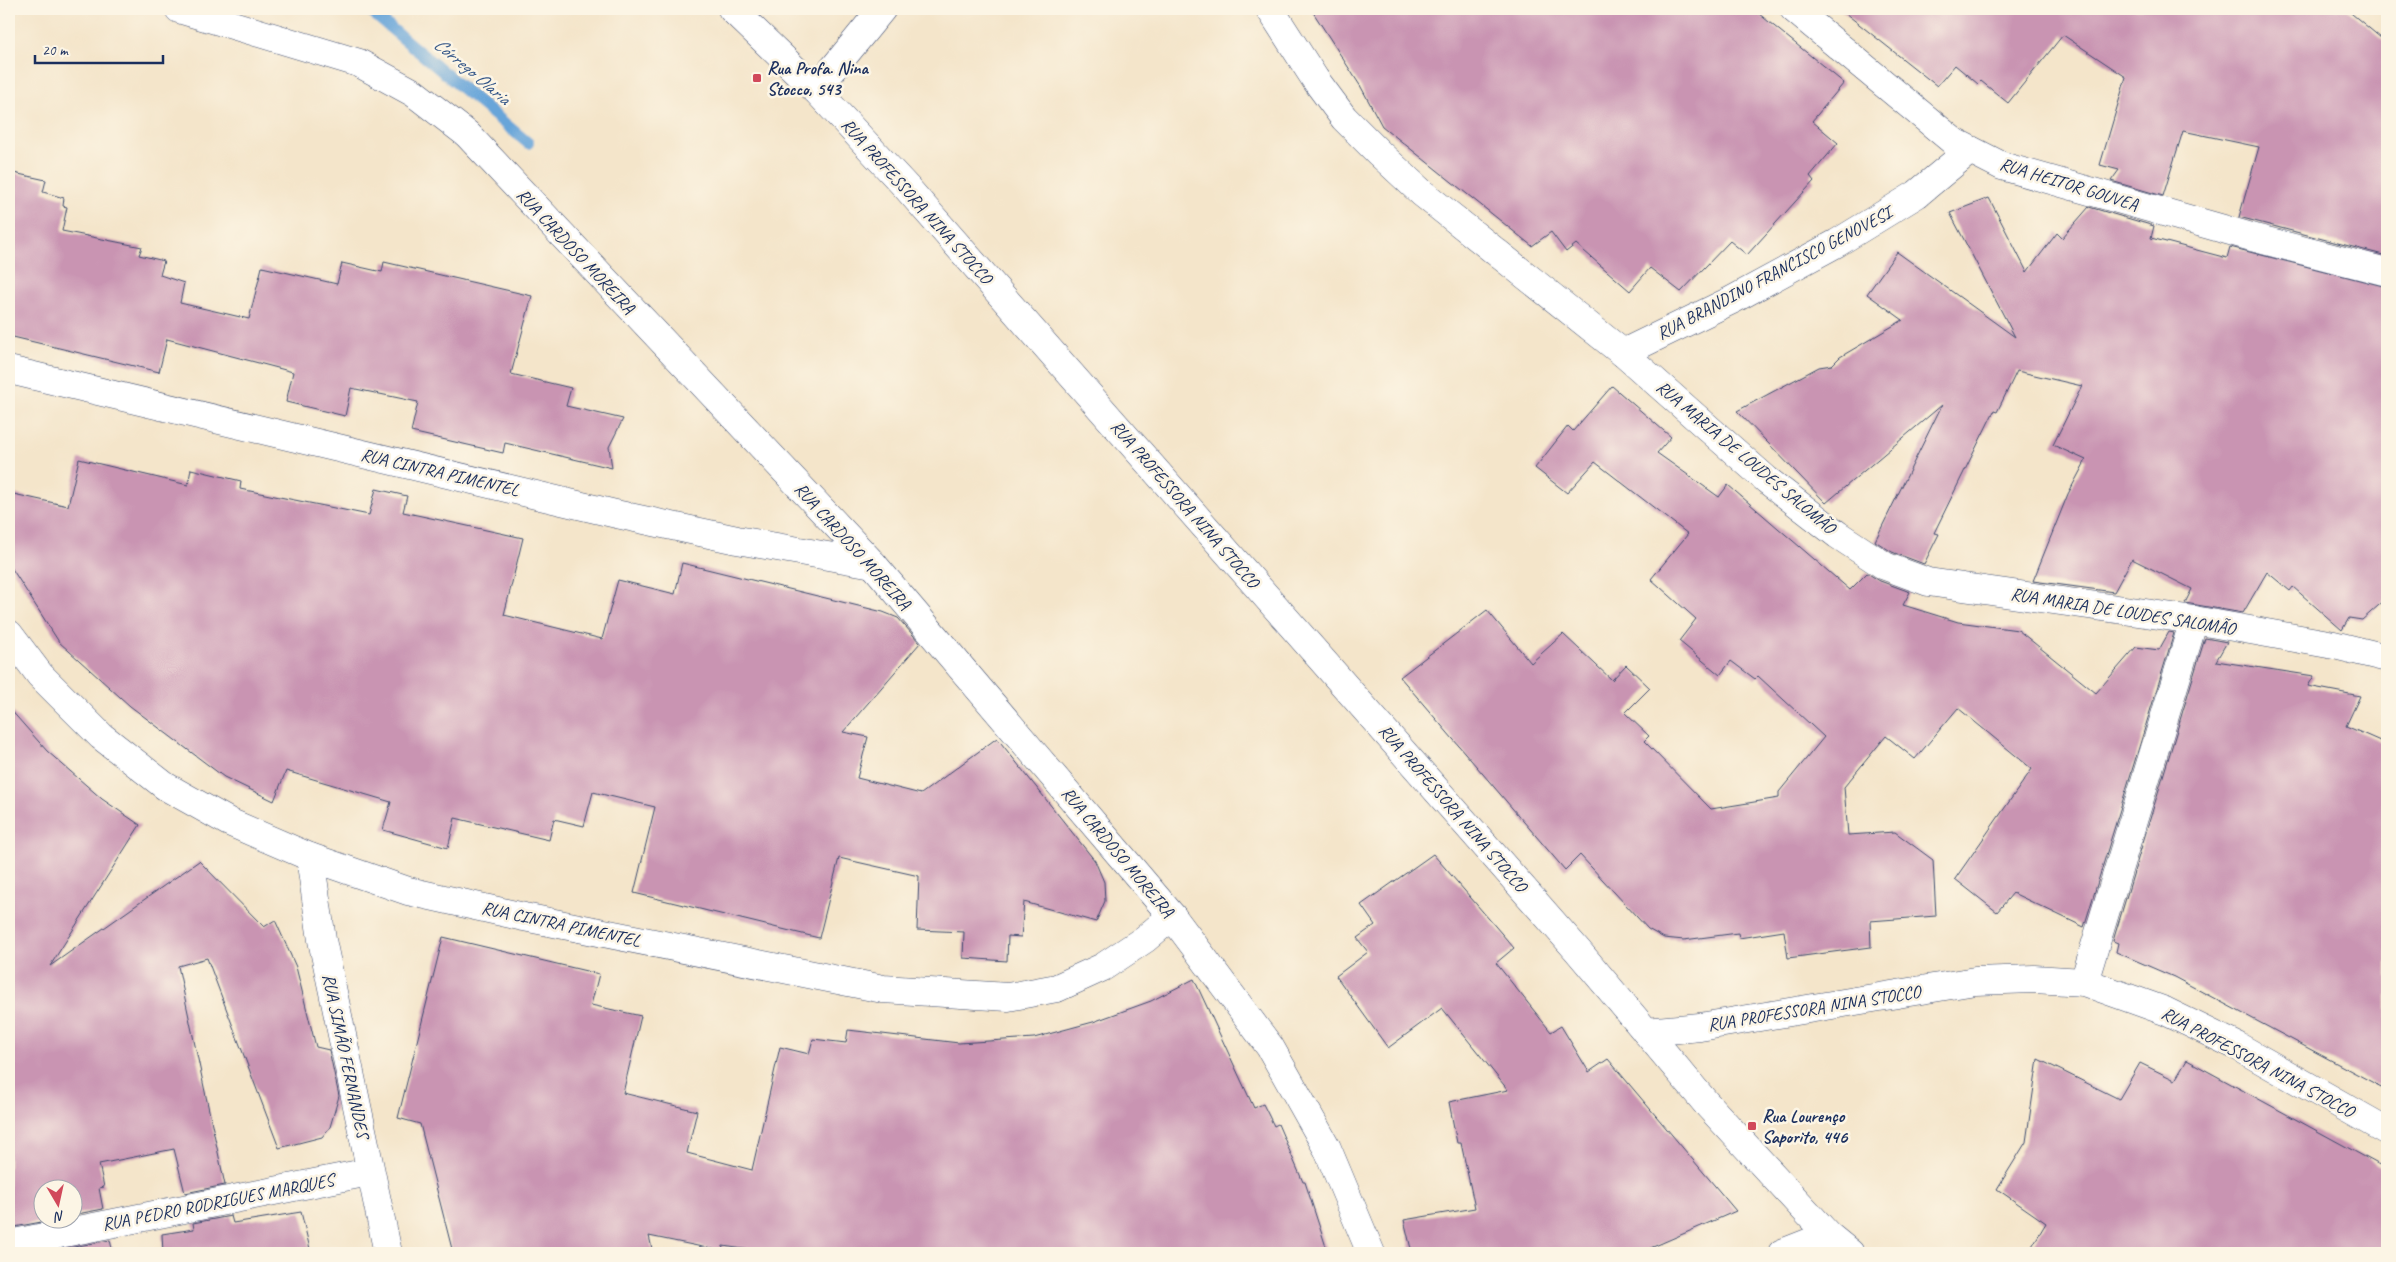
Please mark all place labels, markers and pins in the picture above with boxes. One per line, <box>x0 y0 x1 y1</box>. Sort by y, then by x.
place label: Rua Profa. Nina Stocco, 543 <box>767 57 869 100</box>
marker: Rua Profa. Nina Stocco, 543 <box>751 72 763 84</box>
place label: Rua Lourenço Saporito, 446 <box>1762 1105 1849 1148</box>
marker: Rua Lourenço Saporito, 446 <box>1746 1120 1758 1132</box>

